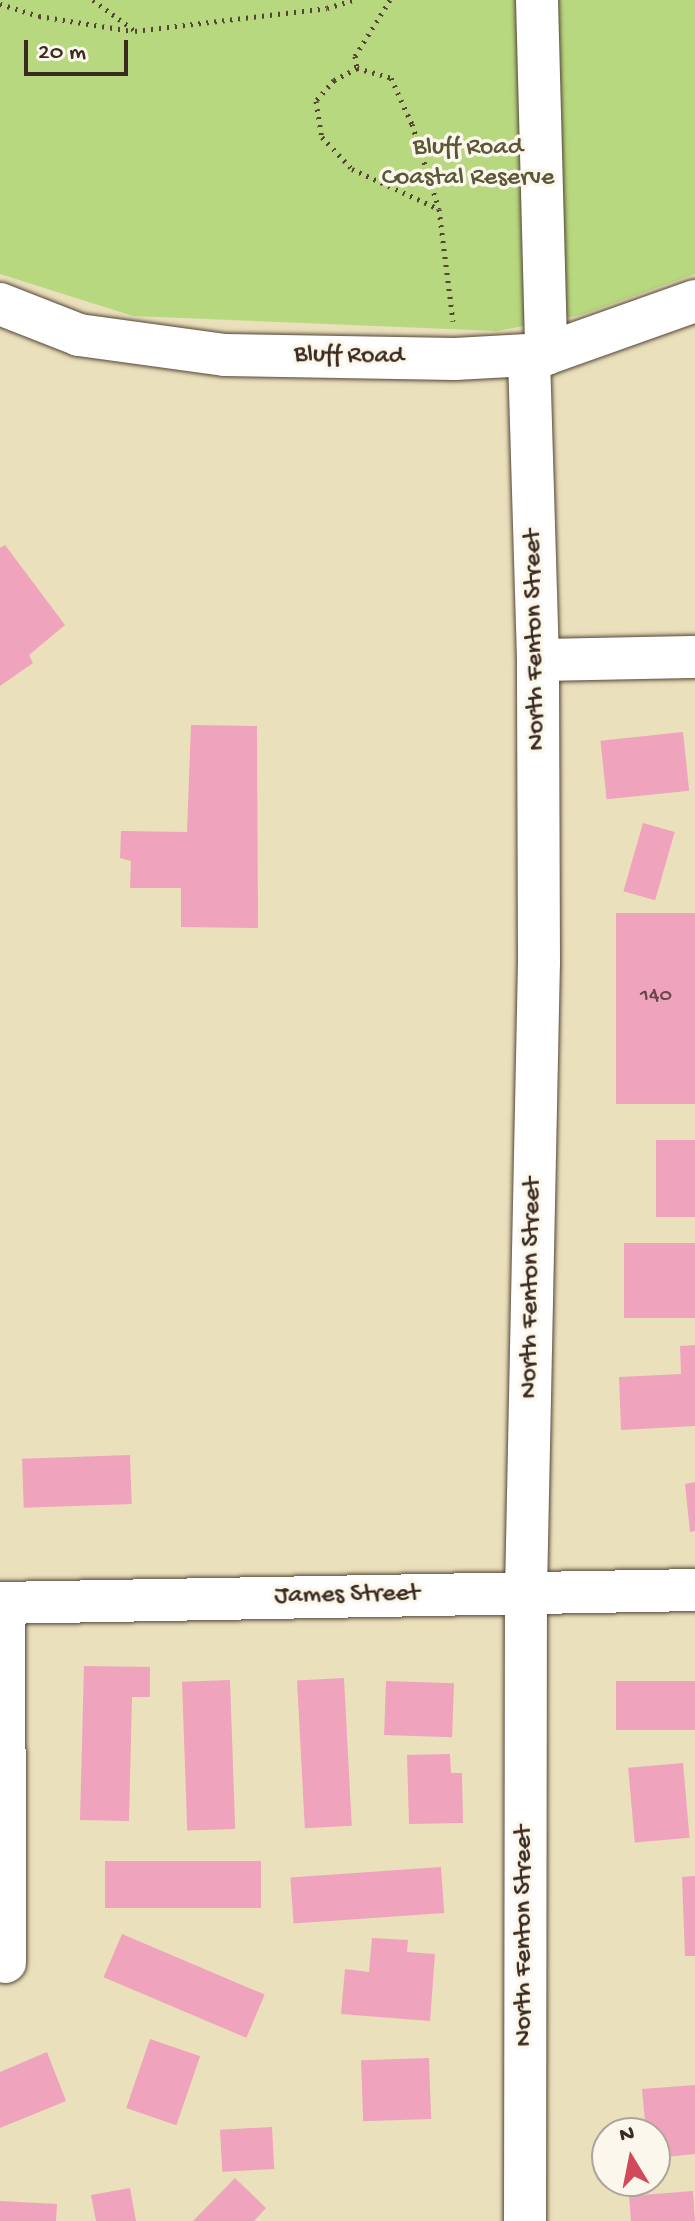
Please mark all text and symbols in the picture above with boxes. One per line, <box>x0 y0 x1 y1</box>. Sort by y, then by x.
scale bar <box>28 24 132 74</box>
text: 20 m <box>38 39 86 68</box>
park label: Bluff Road Coastal Reserve <box>382 133 554 194</box>
street label: Bluff Road <box>294 340 404 374</box>
street label: North Fenton Street <box>518 529 554 751</box>
house number: 140 <box>640 984 672 1010</box>
street label: North Fenton Street <box>514 1177 550 1399</box>
street label: James Street <box>274 1579 420 1613</box>
street label: North Fenton Street <box>509 1825 541 2047</box>
north arrow <box>591 2117 671 2197</box>
text: N <box>618 2121 637 2149</box>

